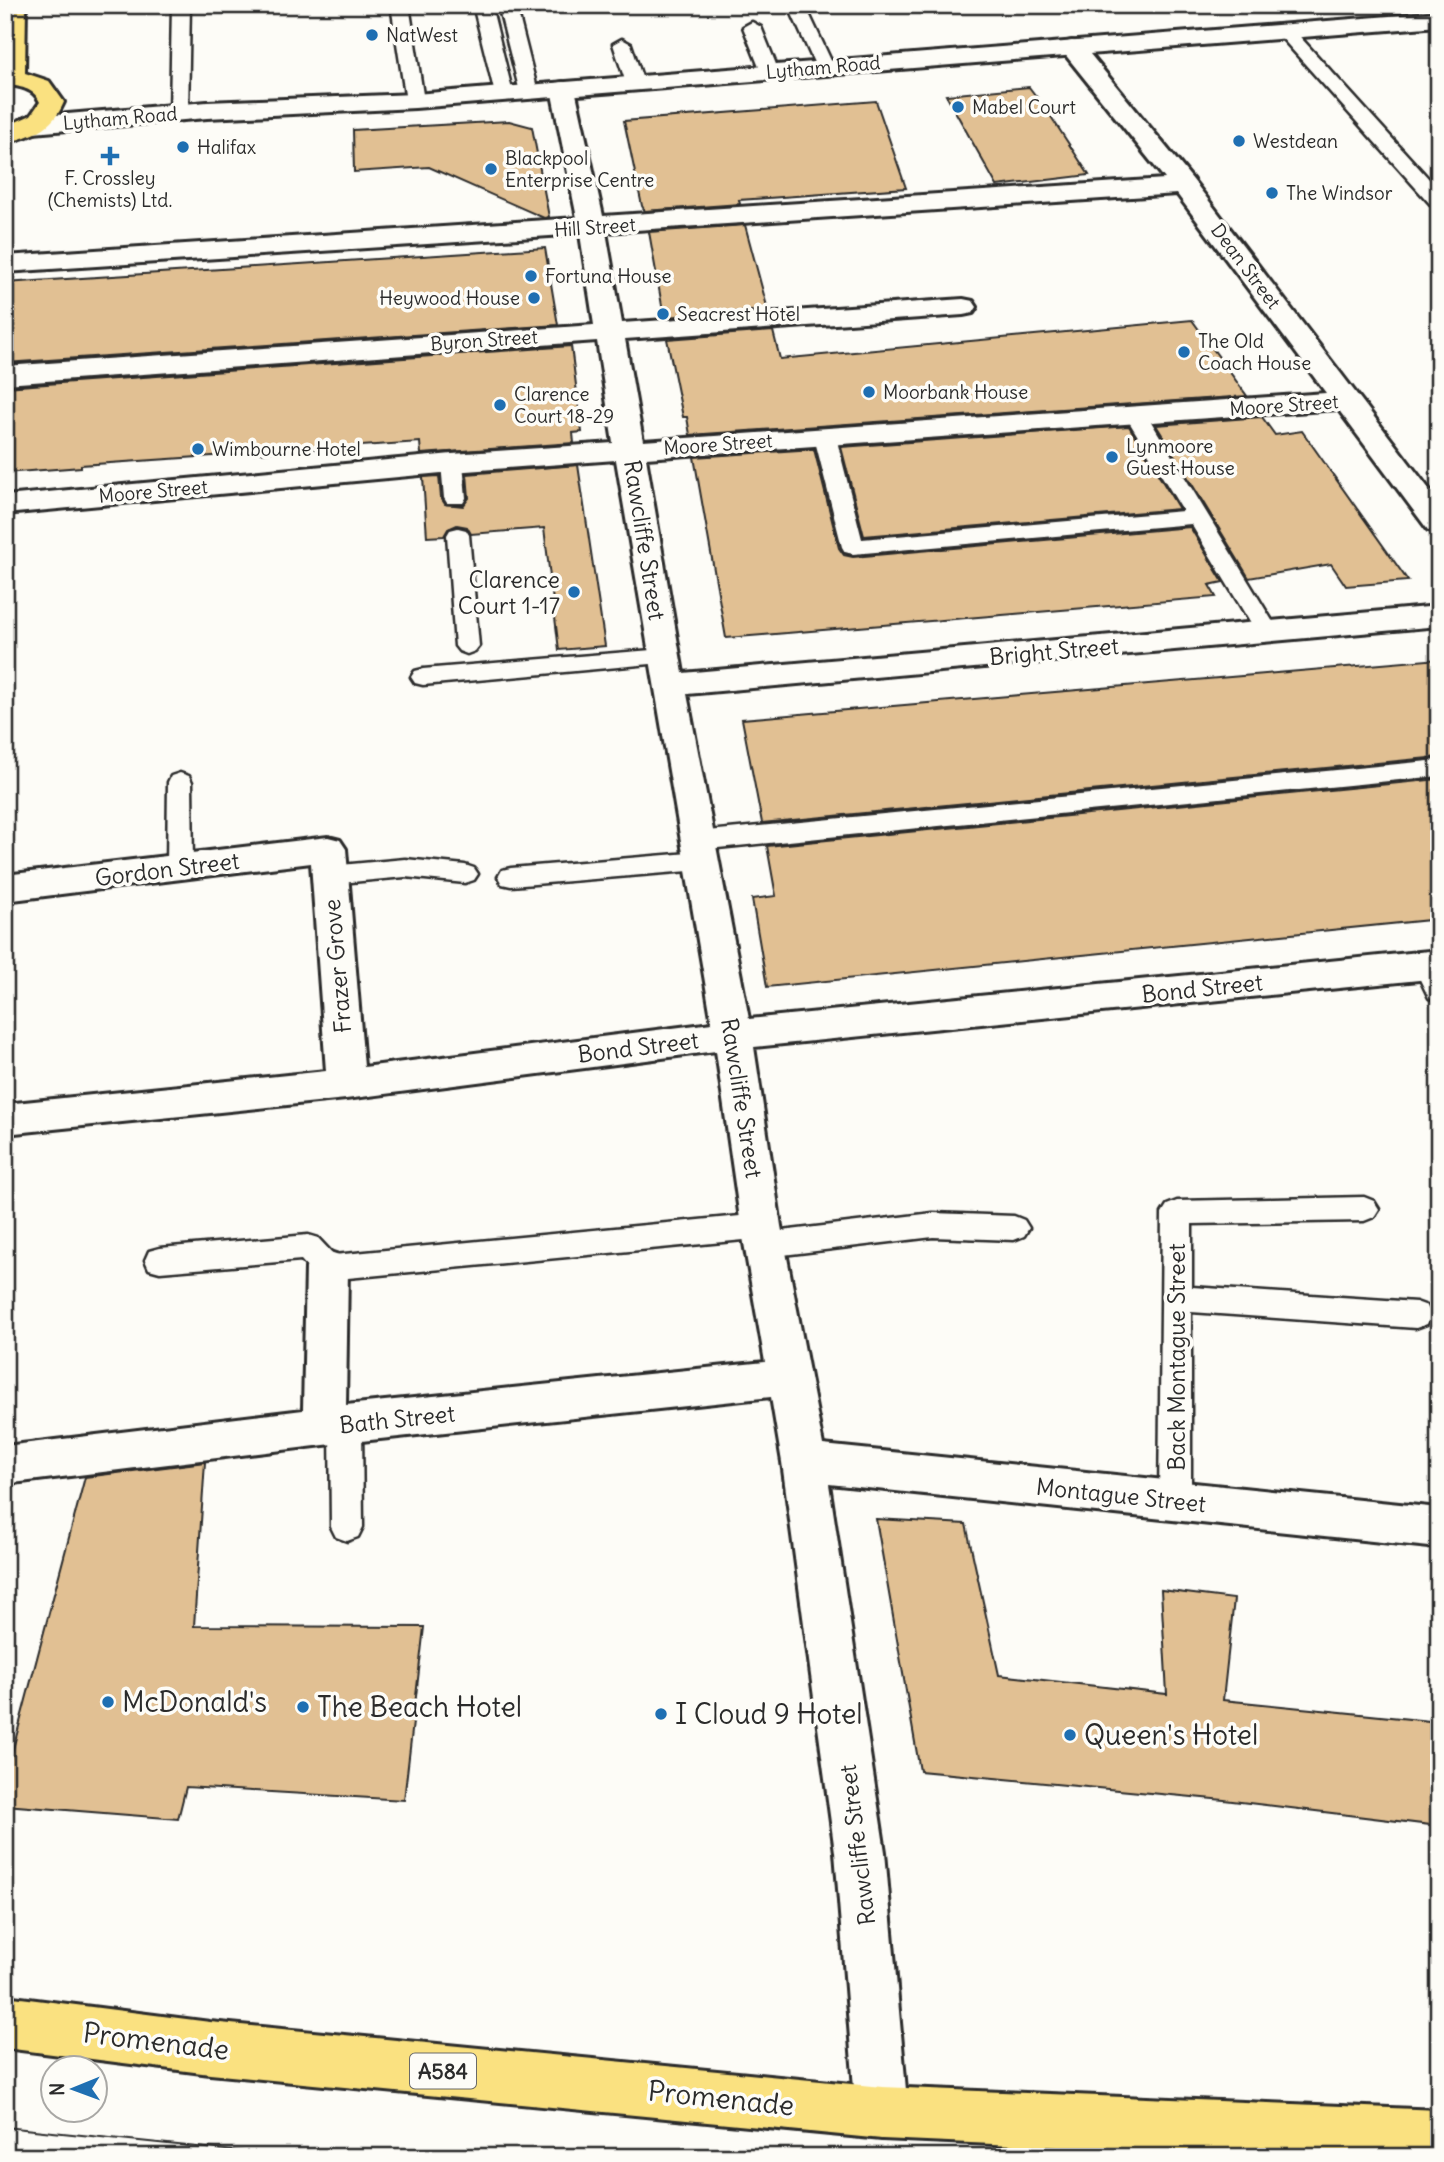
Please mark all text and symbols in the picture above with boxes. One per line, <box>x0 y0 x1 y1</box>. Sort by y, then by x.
place label: NatWest <box>386 23 458 47</box>
marker: NatWest <box>364 27 380 43</box>
street label: Lytham Road <box>765 50 881 84</box>
place label: Mabel Court <box>972 95 1076 119</box>
marker: Mabel Court <box>950 99 966 115</box>
street label: Lytham Road <box>62 101 178 135</box>
place label: Westdean <box>1253 129 1338 153</box>
marker: Westdean <box>1231 133 1247 149</box>
place label: Halifax <box>197 135 257 159</box>
marker: Halifax <box>175 139 191 155</box>
place label: Blackpool Enterprise Centre <box>505 146 654 192</box>
marker: F. Crossley (Chemists) Ltd. <box>102 148 118 164</box>
marker: Blackpool Enterprise Centre <box>483 161 499 177</box>
place label: F. Crossley (Chemists) Ltd. <box>48 166 172 212</box>
place label: The Windsor <box>1286 181 1393 205</box>
marker: The Windsor <box>1264 185 1280 201</box>
street label: Hill Street <box>553 212 637 242</box>
street label: Dean Street <box>1206 219 1286 313</box>
place label: Fortuna House <box>545 264 672 288</box>
marker: Fortuna House <box>523 268 539 284</box>
place label: Heywood House <box>379 286 520 310</box>
marker: Heywood House <box>526 290 542 306</box>
place label: Seacrest Hotel <box>677 302 800 326</box>
marker: Seacrest Hotel <box>655 306 671 322</box>
street label: Byron Street <box>429 324 539 356</box>
place label: The Old Coach House <box>1198 329 1311 375</box>
marker: The Old Coach House <box>1176 344 1192 360</box>
place label: Moorbank House <box>883 380 1028 404</box>
place label: Clarence Court 18-29 <box>514 382 614 428</box>
marker: Moorbank House <box>861 384 877 400</box>
street label: Moore Street <box>1229 389 1339 421</box>
marker: Clarence Court 18-29 <box>492 397 508 413</box>
street label: Moore Street <box>663 428 773 460</box>
place label: Lynmoore Guest House <box>1126 434 1235 480</box>
place label: Wimbourne Hotel <box>212 437 361 461</box>
marker: Wimbourne Hotel <box>190 441 206 457</box>
marker: Lynmoore Guest House <box>1104 449 1120 465</box>
street label: Rawcliffe Street <box>618 458 672 622</box>
street label: Moore Street <box>98 474 208 508</box>
place label: Clarence Court 1-17 <box>458 565 560 620</box>
marker: Clarence Court 1-17 <box>566 584 582 600</box>
street label: Bright Street <box>988 631 1120 671</box>
street label: Gordon Street <box>93 846 241 892</box>
street label: Frazer Grove <box>317 898 357 1034</box>
street label: Bond Street <box>1140 967 1264 1009</box>
street label: Rawcliffe Street <box>715 1016 769 1180</box>
street label: Bond Street <box>576 1025 700 1069</box>
street label: Back Montague Street <box>1162 1243 1191 1471</box>
street label: Bath Street <box>338 1398 456 1439</box>
street label: Montague Street <box>1035 1472 1208 1518</box>
place label: McDonald's <box>122 1684 267 1720</box>
place label: The Beach Hotel <box>317 1689 522 1725</box>
marker: McDonald's <box>100 1694 116 1710</box>
place label: I Cloud 9 Hotel <box>675 1696 863 1732</box>
marker: The Beach Hotel <box>295 1699 311 1715</box>
marker: I Cloud 9 Hotel <box>653 1706 669 1722</box>
place label: Queen's Hotel <box>1084 1717 1258 1753</box>
marker: Queen's Hotel <box>1062 1727 1078 1743</box>
street label: Rawcliffe Street <box>833 1763 881 1927</box>
street label: Promenade <box>81 2014 231 2068</box>
north arrow <box>38 2054 108 2124</box>
road number: A584 <box>410 2054 476 2088</box>
street label: Promenade <box>646 2072 796 2124</box>
text: N <box>45 2083 69 2096</box>

